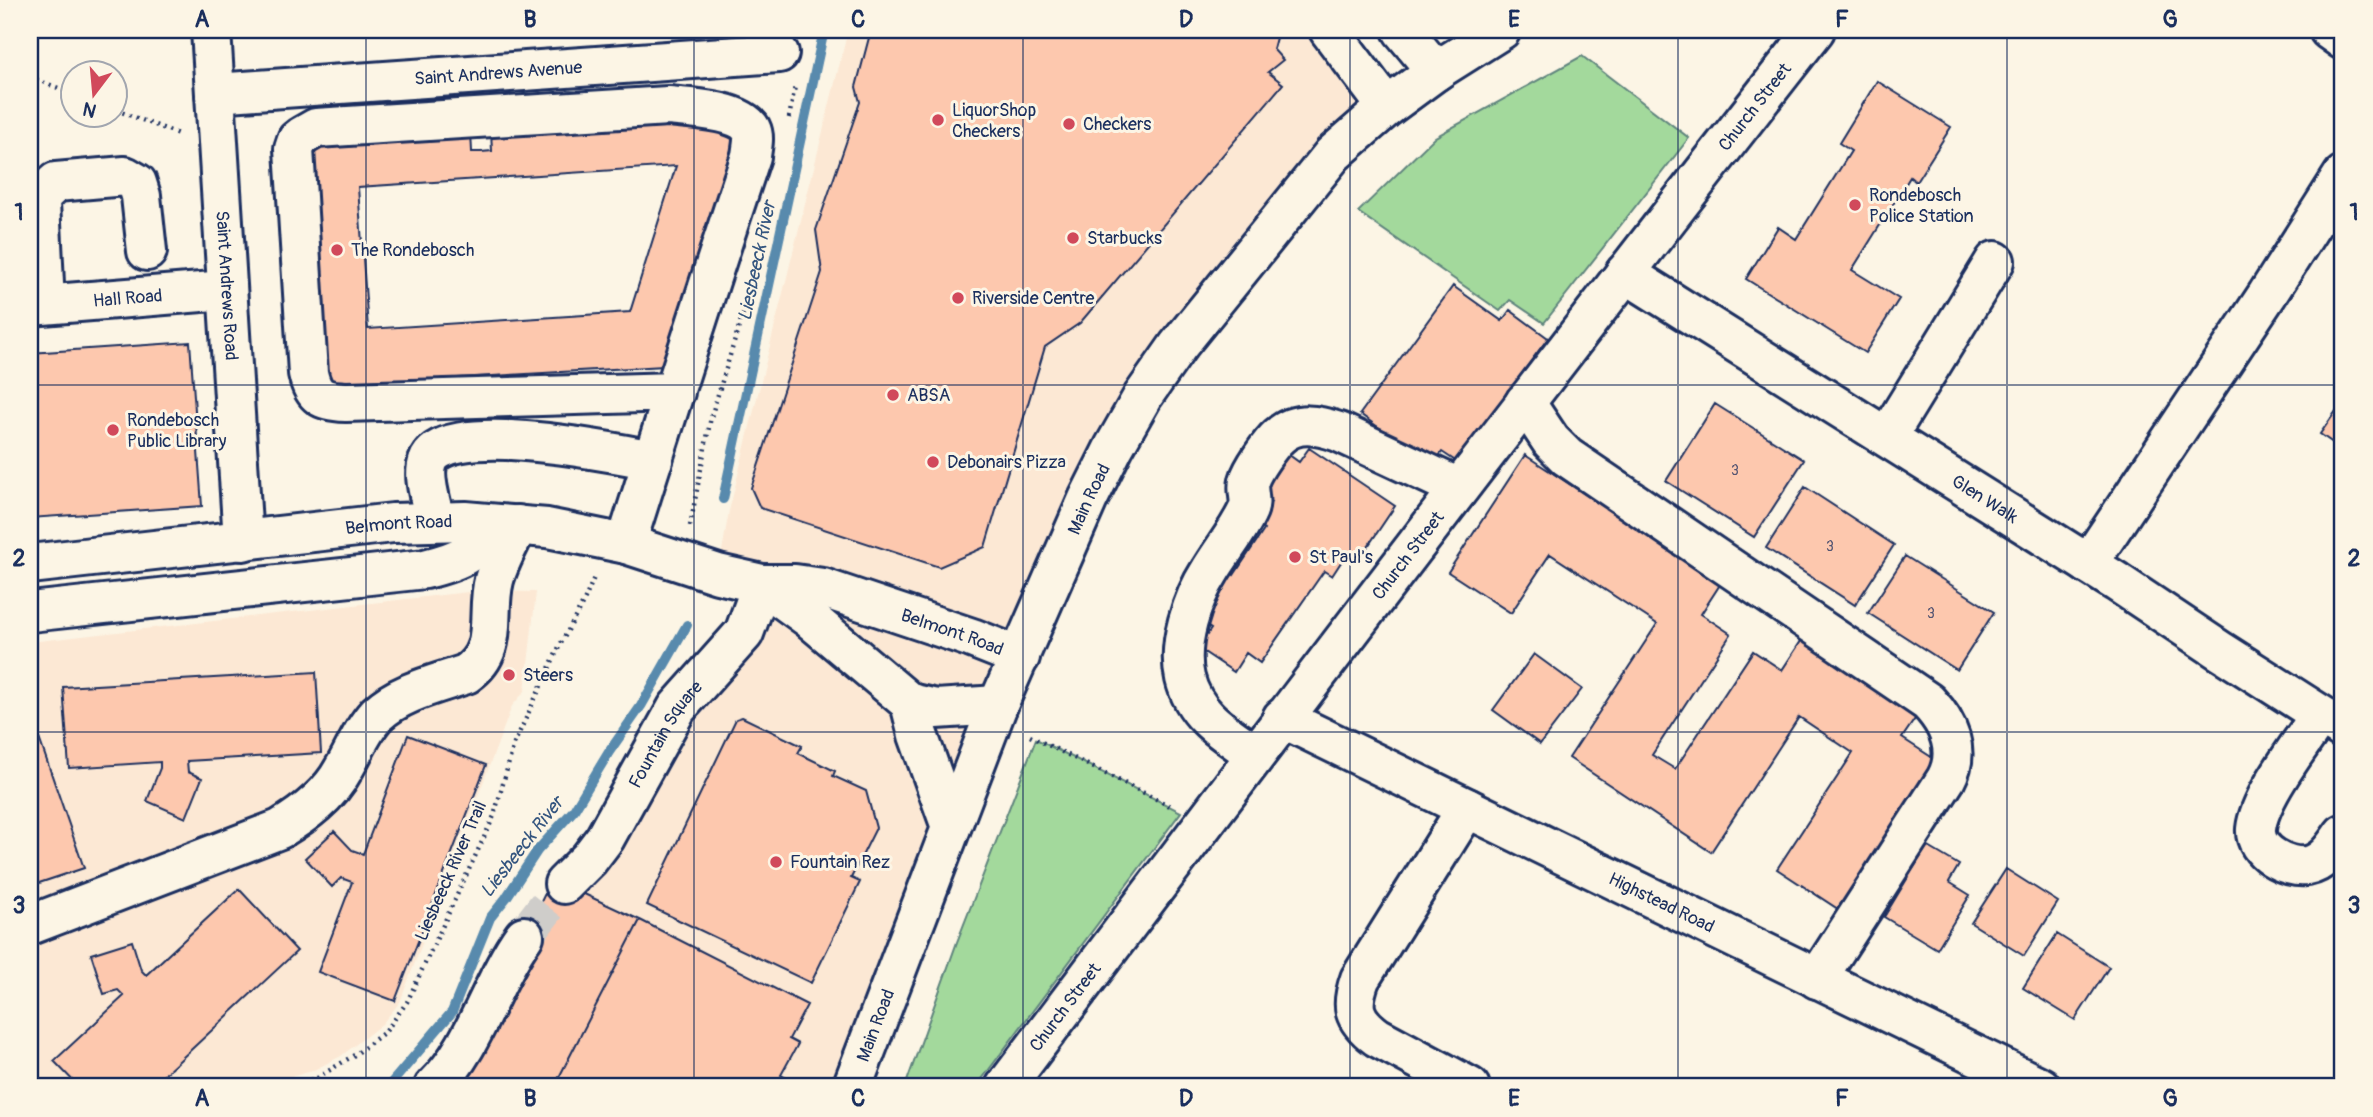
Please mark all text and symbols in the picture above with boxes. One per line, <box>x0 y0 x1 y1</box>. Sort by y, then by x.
text: A <box>195 5 210 34</box>
text: B <box>523 5 537 34</box>
text: C <box>851 5 865 34</box>
text: D <box>1179 5 1193 34</box>
text: E <box>1508 5 1520 34</box>
text: F <box>1835 5 1849 34</box>
text: G <box>2162 5 2178 34</box>
street label: Saint Andrews Avenue <box>414 55 583 90</box>
street label: Church Street <box>1713 58 1797 156</box>
north arrow <box>60 60 130 130</box>
text: N <box>80 96 99 123</box>
place label: LiquorShop Checkers <box>952 99 1036 143</box>
marker: LiquorShop Checkers <box>930 112 946 128</box>
place label: Checkers <box>1083 113 1151 136</box>
marker: Checkers <box>1061 116 1077 132</box>
place label: Rondebosch Police Station <box>1869 184 1974 228</box>
water label: Liesbeeck River <box>733 197 782 323</box>
marker: Rondebosch Police Station <box>1847 197 1863 213</box>
text: 1 <box>15 198 24 227</box>
text: 1 <box>2350 198 2359 227</box>
street label: Saint Andrews Road <box>211 210 243 361</box>
place label: Starbucks <box>1087 227 1162 250</box>
marker: Starbucks <box>1065 230 1081 246</box>
place label: The Rondebosch <box>351 239 474 262</box>
marker: The Rondebosch <box>329 242 345 258</box>
street label: Hall Road <box>92 284 163 312</box>
place label: Riverside Centre <box>972 287 1095 310</box>
marker: Riverside Centre <box>950 290 966 306</box>
place label: ABSA <box>907 384 951 407</box>
marker: ABSA <box>885 387 901 403</box>
place label: Rondebosch Public Library <box>127 409 227 453</box>
marker: Rondebosch Public Library <box>105 422 121 438</box>
place label: Debonairs Pizza <box>947 451 1066 474</box>
marker: Debonairs Pizza <box>925 454 941 470</box>
street label: Main Road <box>1062 460 1115 538</box>
house number: 3 <box>1731 462 1739 479</box>
street label: Glen Walk <box>1947 470 2023 529</box>
street label: Church Street <box>1367 506 1450 604</box>
street label: Belmont Road <box>344 510 453 540</box>
house number: 3 <box>1826 538 1834 555</box>
text: 2 <box>13 544 26 573</box>
text: 2 <box>2348 544 2361 573</box>
place label: St Paul's <box>1309 546 1373 569</box>
marker: St Paul's <box>1287 549 1303 565</box>
street label: Belmont Road <box>898 603 1007 661</box>
house number: 3 <box>1927 605 1935 622</box>
place label: Steers <box>523 664 573 687</box>
marker: Steers <box>501 667 517 683</box>
street label: Fountain Square <box>623 676 708 792</box>
water label: Liesbeeck River <box>475 790 570 902</box>
street label: Liesbeeck River Trail <box>410 798 492 944</box>
place label: Fountain Rez <box>790 851 890 874</box>
marker: Fountain Rez <box>768 854 784 870</box>
street label: Highstead Road <box>1605 867 1718 938</box>
text: 3 <box>13 891 25 920</box>
text: 3 <box>2348 891 2360 920</box>
street label: Church Street <box>1024 957 1107 1056</box>
street label: Main Road <box>851 986 900 1065</box>
text: A <box>195 1084 210 1113</box>
text: B <box>523 1084 537 1113</box>
text: C <box>851 1084 865 1113</box>
text: D <box>1179 1084 1193 1113</box>
text: E <box>1508 1084 1520 1113</box>
text: F <box>1835 1084 1849 1113</box>
text: G <box>2162 1084 2178 1113</box>

